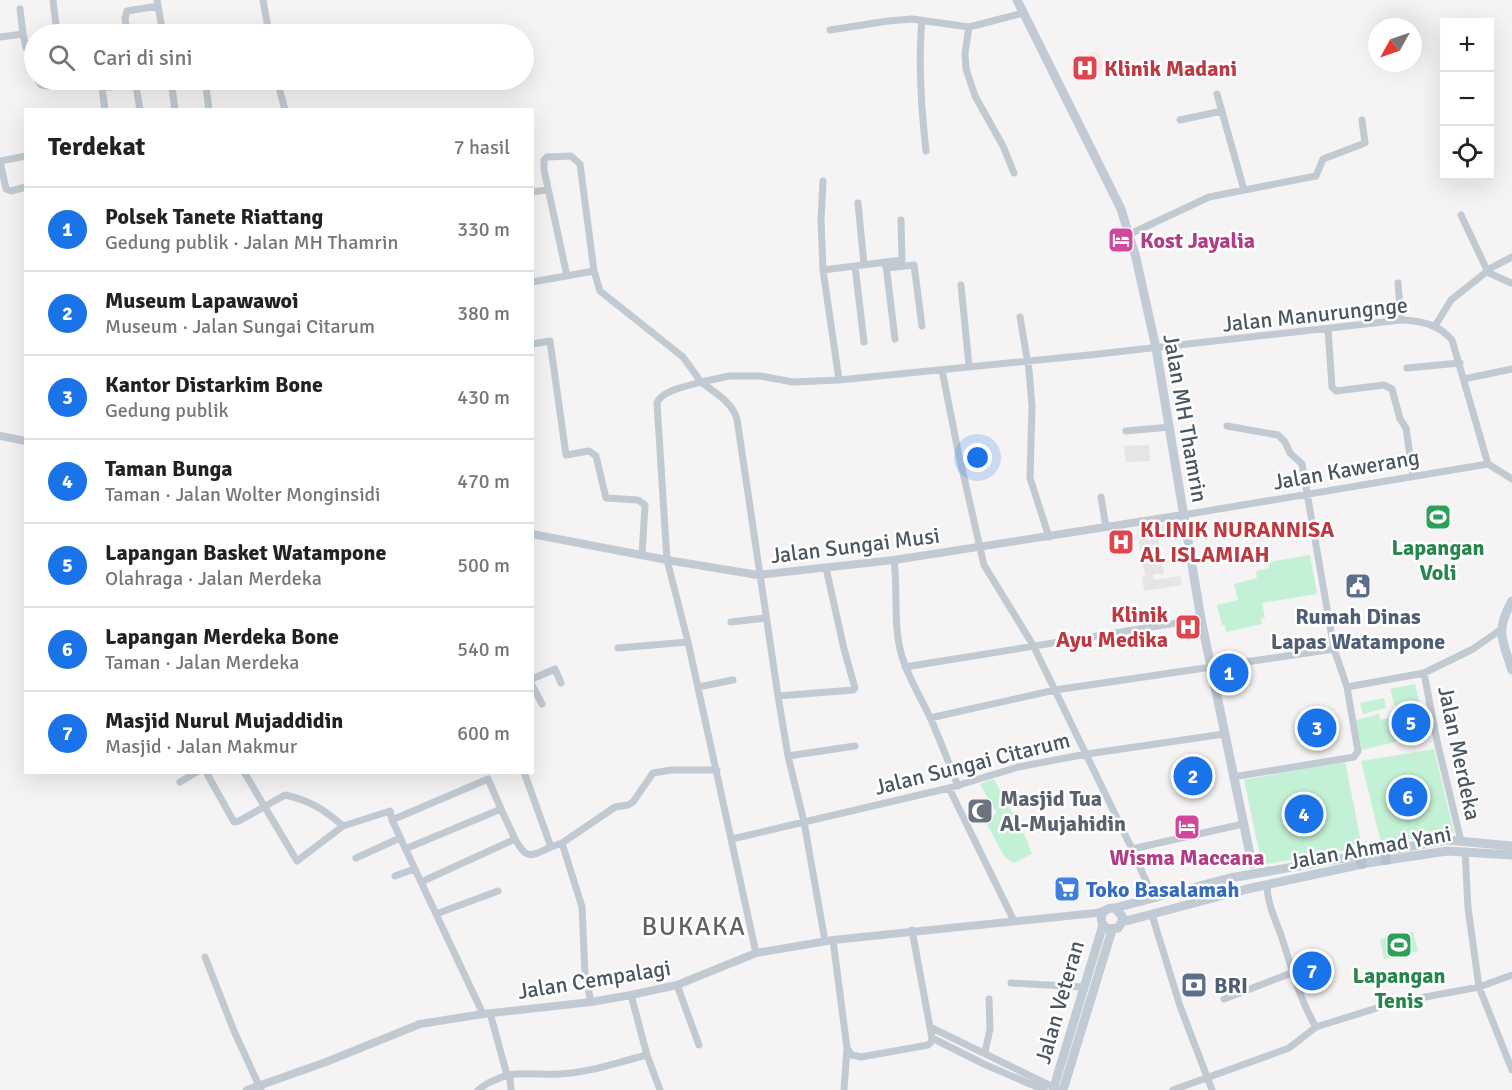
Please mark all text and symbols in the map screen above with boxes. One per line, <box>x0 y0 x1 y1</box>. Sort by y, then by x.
north arrow <box>1368 18 1422 72</box>
map controls <box>1440 18 1494 180</box>
button: + <box>1440 18 1494 72</box>
search box <box>24 24 534 90</box>
icon: search <box>45 41 78 74</box>
text: Cari di sini <box>93 44 193 71</box>
hospital icon: Klinik Madani <box>1070 53 1100 83</box>
place label: Klinik Madani <box>1104 55 1237 82</box>
button: − <box>1440 72 1494 126</box>
button: locate <box>1440 126 1494 180</box>
text: Terdekat <box>48 131 145 163</box>
text: 7 hasil <box>454 135 510 160</box>
text: Polsek Tanete Riattang <box>105 203 323 230</box>
text: 1 <box>62 217 73 242</box>
text: 330 m <box>457 217 510 242</box>
hotel icon: Kost Jayalia <box>1106 225 1136 255</box>
place label: Kost Jayalia <box>1140 227 1255 254</box>
text: Gedung publik · Jalan MH Thamrin <box>105 230 398 255</box>
text: Museum Lapawawoi <box>105 287 299 314</box>
street label: Jalan Manurungnge <box>1221 291 1409 338</box>
text: 2 <box>62 301 73 326</box>
text: 380 m <box>457 301 510 326</box>
text: Museum · Jalan Sungai Citarum <box>105 314 375 339</box>
street label: Jalan MH Thamrin <box>1157 332 1214 504</box>
text: Kantor Distarkim Bone <box>105 371 323 398</box>
text: 3 <box>62 385 73 410</box>
text: 430 m <box>457 385 510 410</box>
text: Gedung publik <box>105 398 229 423</box>
your location <box>963 443 992 472</box>
street label: Jalan Kawerang <box>1271 443 1421 496</box>
text: Taman Bunga <box>105 455 233 482</box>
text: 4 <box>62 469 73 494</box>
text: 470 m <box>457 469 510 494</box>
text: Taman · Jalan Wolter Monginsidi <box>105 482 381 507</box>
sports icon: Lapangan Voli <box>1423 502 1453 532</box>
place label: KLINIK NURANNISA AL ISLAMIAH <box>1140 516 1334 568</box>
street label: Jalan Sungai Musi <box>769 522 941 569</box>
hospital icon: KLINIK NURANNISA AL ISLAMIAH <box>1106 527 1136 557</box>
place label: Lapangan Voli <box>1391 534 1485 586</box>
text: Lapangan Basket Watampone <box>105 539 387 566</box>
text: 5 <box>62 553 73 578</box>
text: 500 m <box>457 553 510 578</box>
text: Olahraga · Jalan Merdeka <box>105 566 322 591</box>
public building icon: Rumah Dinas Lapas Watampone <box>1343 571 1373 601</box>
place label: Klinik Ayu Medika <box>1056 601 1168 653</box>
place label: Rumah Dinas Lapas Watampone <box>1271 603 1445 655</box>
hospital icon: Klinik Ayu Medika <box>1173 612 1203 642</box>
text: Lapangan Merdeka Bone <box>105 623 339 650</box>
text: 6 <box>62 637 73 662</box>
text: 540 m <box>457 637 510 662</box>
text: Taman · Jalan Merdeka <box>105 650 299 675</box>
pin: 1 <box>1210 650 1248 696</box>
street label: Jalan Merdeka <box>1432 684 1487 823</box>
pin: 5 <box>1392 700 1430 746</box>
pin: 3 <box>1298 706 1336 750</box>
text: Masjid Nurul Mujaddidin <box>105 707 343 734</box>
text: 7 <box>62 721 73 746</box>
text: 600 m <box>457 721 510 746</box>
street label: Jalan Sungai Citarum <box>872 726 1073 801</box>
text: Masjid · Jalan Makmur <box>105 734 297 759</box>
pin: 2 <box>1174 754 1212 798</box>
pin: 6 <box>1388 774 1428 820</box>
place label: Masjid Tua Al-Mujahidin <box>1000 785 1126 837</box>
pin: 4 <box>1284 792 1324 836</box>
mosque icon: Masjid Tua Al-Mujahidin <box>965 796 995 826</box>
hotel icon: Wisma Maccana <box>1172 812 1202 842</box>
street label: Jalan Ahmad Yani <box>1287 820 1454 875</box>
place label: Wisma Maccana <box>1110 844 1264 871</box>
supermarket icon: Toko Basalamah <box>1052 874 1082 904</box>
place label: Toko Basalamah <box>1086 876 1239 903</box>
district label: BUKAKA <box>642 911 746 943</box>
sports icon: Lapangan Tenis <box>1384 930 1414 960</box>
street label: Jalan Veteran <box>1029 937 1090 1067</box>
pin: 7 <box>1292 948 1332 994</box>
street label: Jalan Cempalagi <box>516 954 672 1005</box>
place label: Lapangan Tenis <box>1352 962 1446 1014</box>
bank icon: BRI <box>1179 970 1209 1000</box>
place label: BRI <box>1214 972 1248 999</box>

